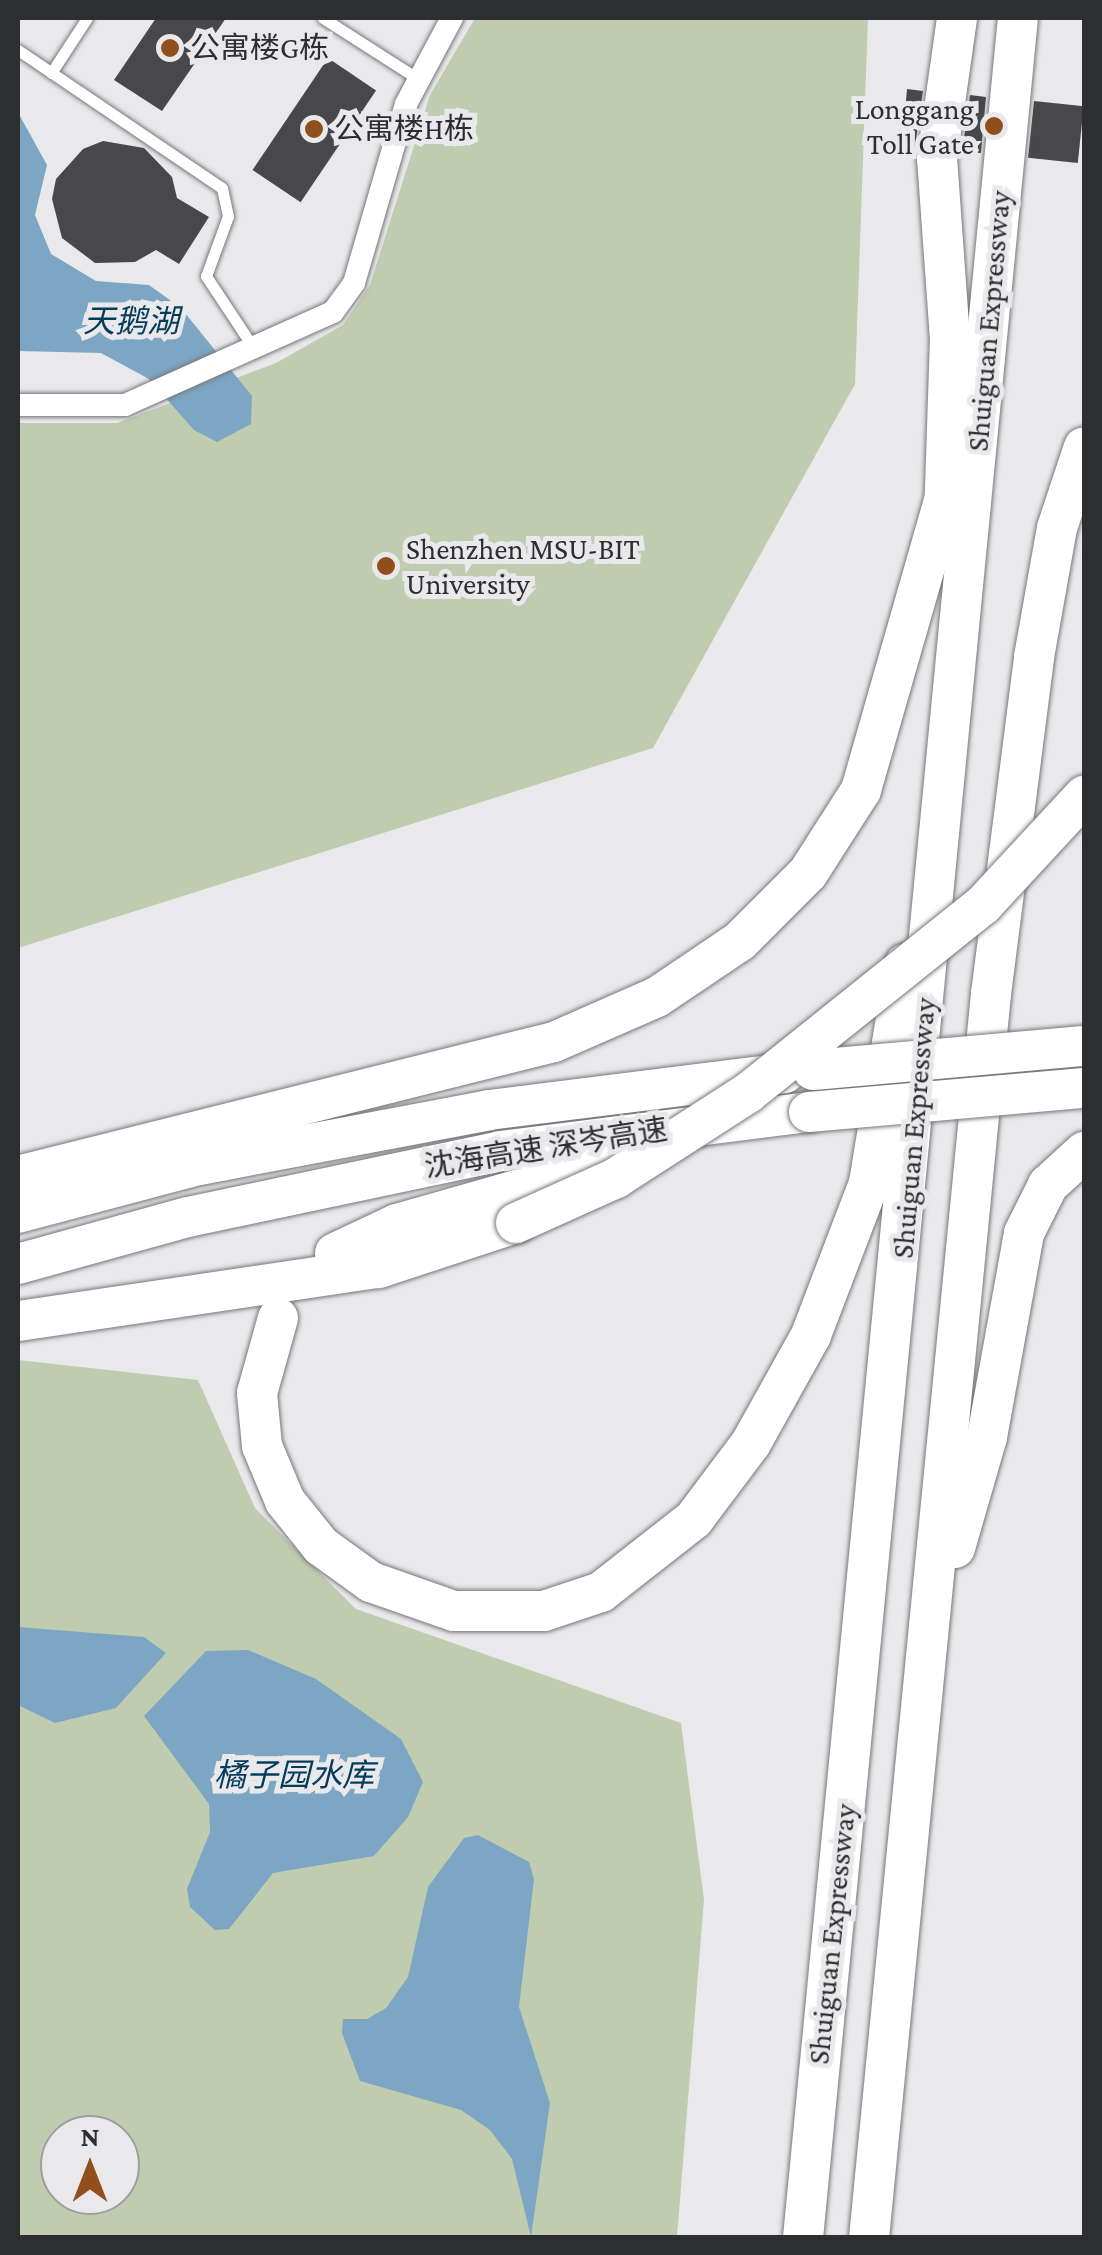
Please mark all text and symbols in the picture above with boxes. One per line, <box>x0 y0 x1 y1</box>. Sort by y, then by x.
place label: 公寓楼G栋 <box>190 30 329 66</box>
marker: 公寓楼G栋 <box>159 37 181 59</box>
place label: Longgang Toll Gate <box>855 91 974 162</box>
place label: 公寓楼H栋 <box>334 111 474 147</box>
marker: Longgang Toll Gate <box>983 115 1005 137</box>
marker: 公寓楼H栋 <box>303 118 325 140</box>
street label: Shuiguan Expressway <box>960 189 1018 453</box>
water label: 天鹅湖 <box>83 302 179 340</box>
place label: Shenzhen MSU-BIT University <box>406 531 640 602</box>
marker: Shenzhen MSU-BIT University <box>375 555 397 577</box>
street label: Shuiguan Expressway <box>885 996 943 1260</box>
street label: 沈海高速 深岑高速 <box>422 1111 670 1185</box>
water label: 橘子园水库 <box>214 1756 374 1794</box>
street label: Shuiguan Expressway <box>800 1802 864 2066</box>
north arrow <box>40 2115 140 2215</box>
text: N <box>80 2121 100 2152</box>

